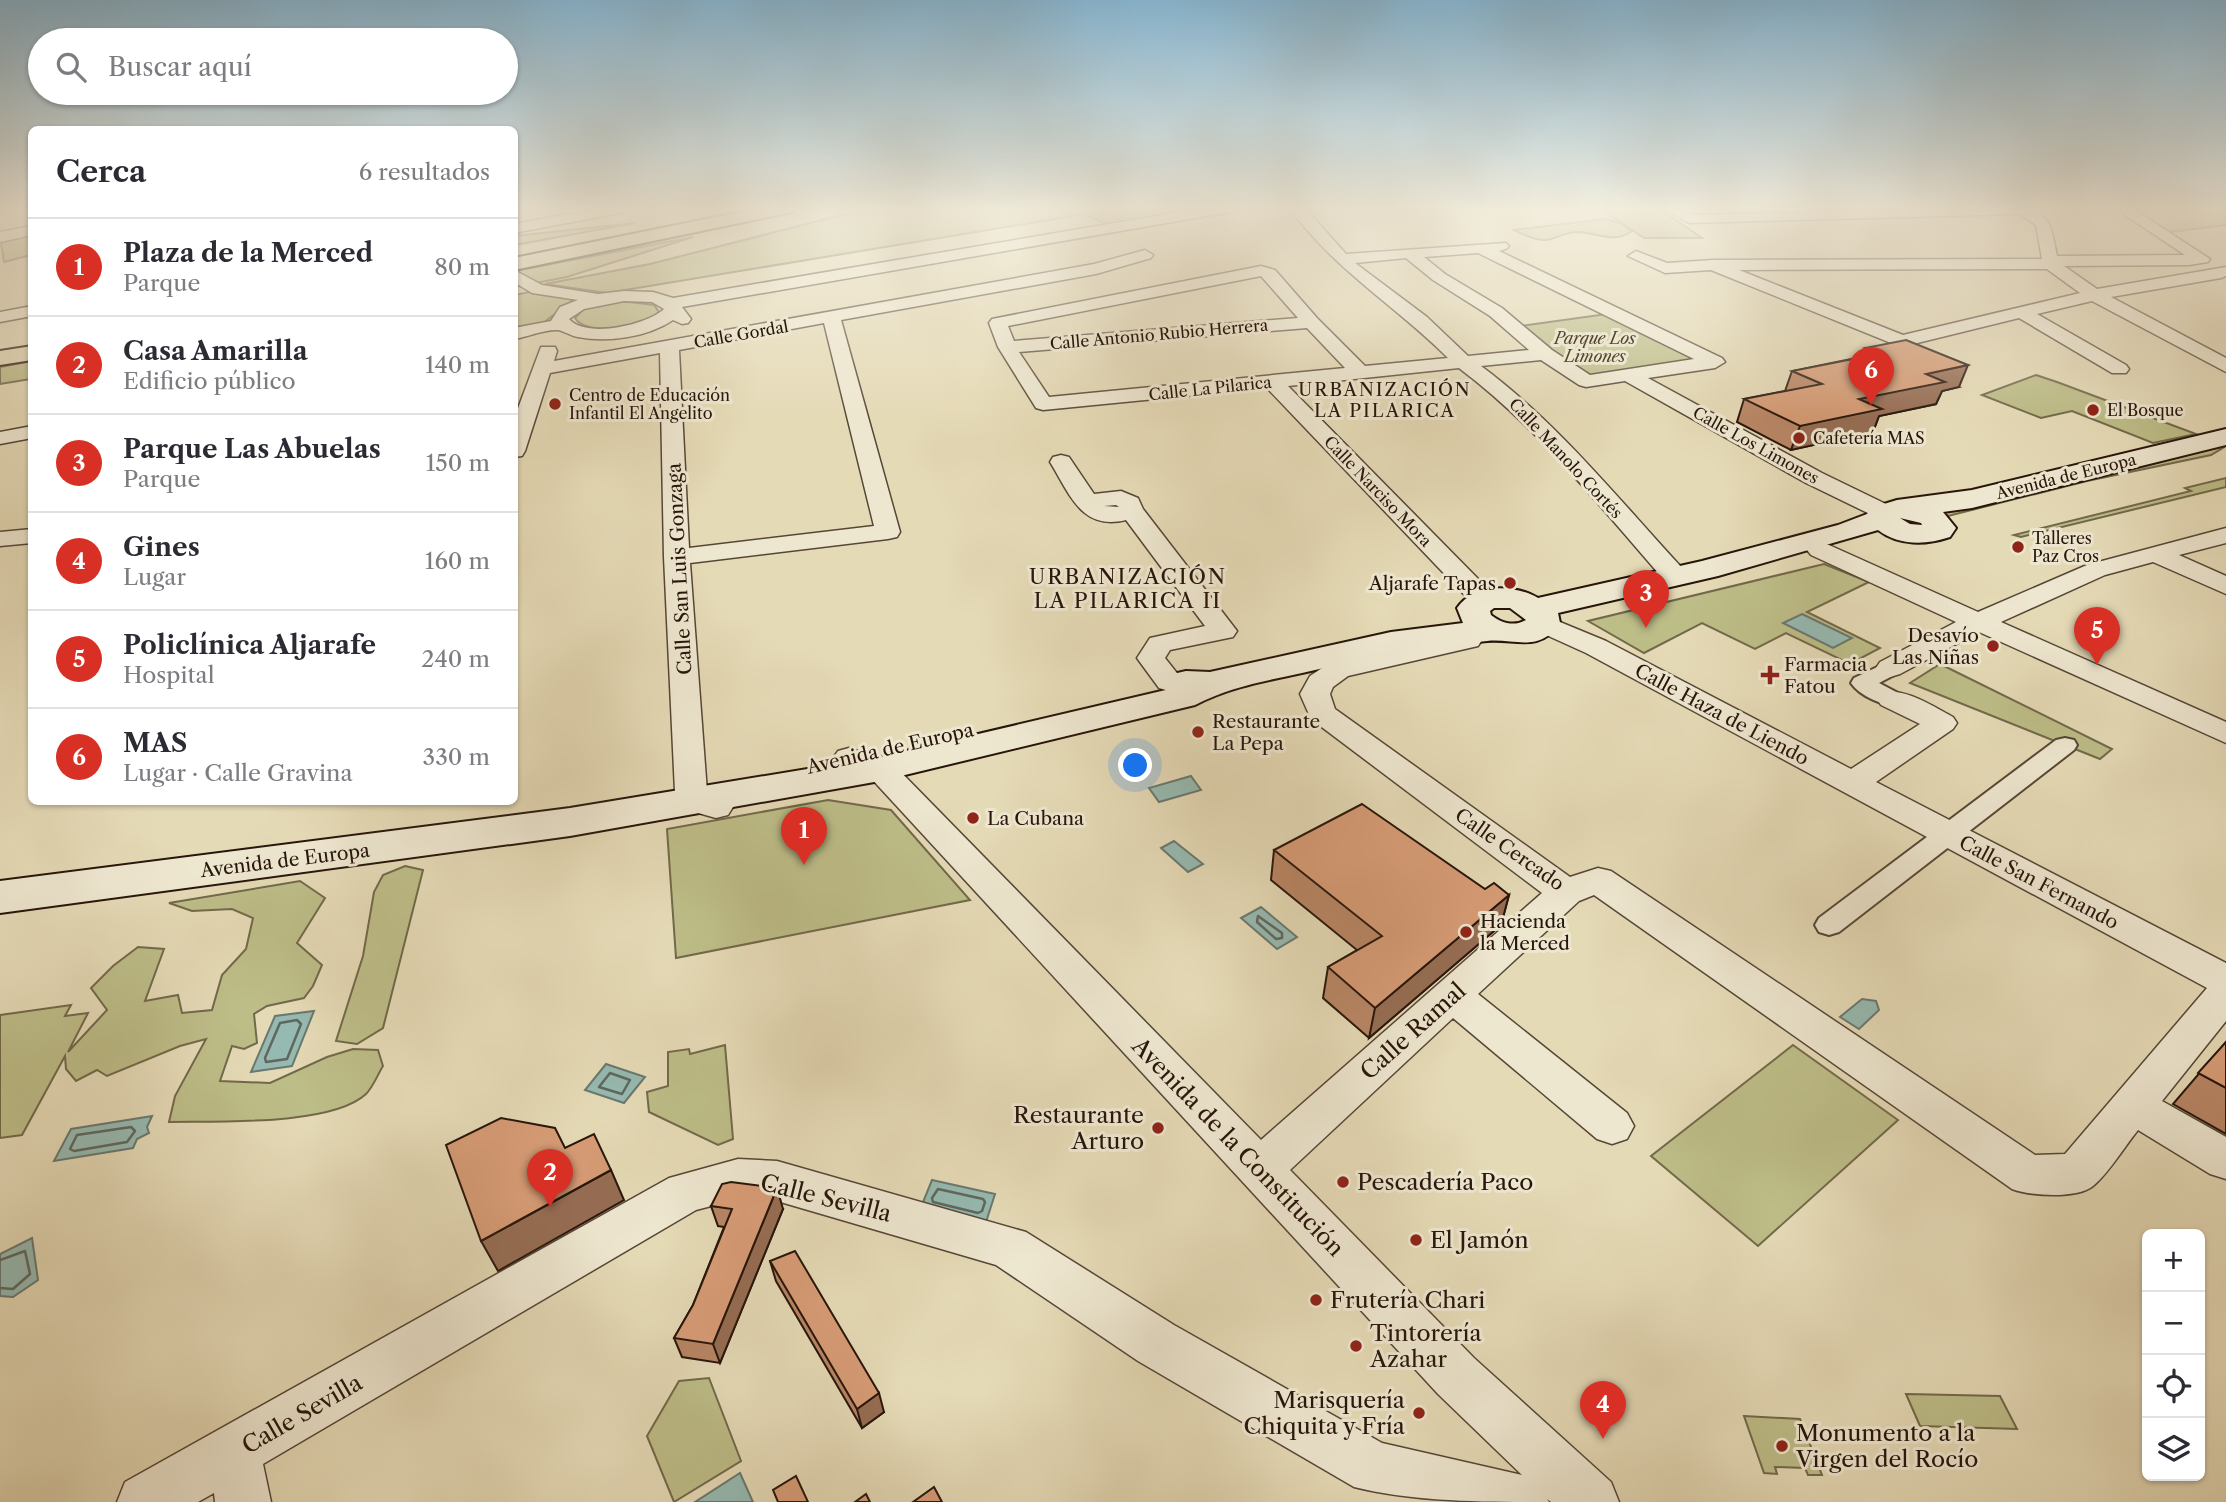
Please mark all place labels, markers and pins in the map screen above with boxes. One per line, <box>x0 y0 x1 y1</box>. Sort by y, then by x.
pin: 6 <box>1848 347 1894 405</box>
place label: Centro de Educación Infantil El Angelito <box>569 385 730 423</box>
marker: Centro de Educación Infantil El Angelito <box>547 396 563 412</box>
place label: El Bosque <box>2107 400 2184 420</box>
marker: El Bosque <box>2085 402 2101 418</box>
place label: Cafetería MAS <box>1813 428 1925 448</box>
marker: Cafetería MAS <box>1791 430 1807 446</box>
place label: Talleres Paz Cros <box>2032 528 2099 566</box>
marker: Talleres Paz Cros <box>2010 539 2026 555</box>
pin: 3 <box>1623 570 1669 628</box>
place label: Aljarafe Tapas <box>1368 572 1496 595</box>
marker: Aljarafe Tapas <box>1502 575 1518 591</box>
pin: 5 <box>2074 607 2120 665</box>
place label: Desavío Las Niñas <box>1892 624 1979 669</box>
marker: Desavío Las Niñas <box>1985 638 2001 654</box>
place label: Farmacia Fatou <box>1784 653 1867 698</box>
marker: Farmacia Fatou <box>1762 667 1778 683</box>
place label: Restaurante La Pepa <box>1212 710 1320 755</box>
marker: Restaurante La Pepa <box>1190 724 1206 740</box>
pin: 1 <box>781 807 827 865</box>
place label: La Cubana <box>987 807 1084 830</box>
marker: La Cubana <box>965 810 981 826</box>
place label: Hacienda la Merced <box>1480 910 1570 955</box>
marker: Hacienda la Merced <box>1458 924 1474 940</box>
place label: Restaurante Arturo <box>1013 1101 1144 1155</box>
marker: Restaurante Arturo <box>1150 1120 1166 1136</box>
pin: 2 <box>527 1149 573 1207</box>
place label: Pescadería Paco <box>1357 1168 1533 1196</box>
marker: Pescadería Paco <box>1335 1174 1351 1190</box>
place label: El Jamón <box>1430 1226 1529 1254</box>
marker: El Jamón <box>1408 1232 1424 1248</box>
place label: Frutería Chari <box>1330 1286 1485 1314</box>
marker: Frutería Chari <box>1308 1292 1324 1308</box>
place label: Tintorería Azahar <box>1369 1319 1482 1373</box>
marker: Tintorería Azahar <box>1348 1338 1364 1354</box>
pin: 4 <box>1580 1381 1626 1439</box>
place label: Marisquería Chiquita y Fría <box>1243 1386 1406 1440</box>
marker: Marisquería Chiquita y Fría <box>1411 1405 1427 1421</box>
place label: Monumento a la Virgen del Rocío <box>1795 1419 1978 1473</box>
marker: Monumento a la Virgen del Rocío <box>1774 1438 1790 1454</box>

